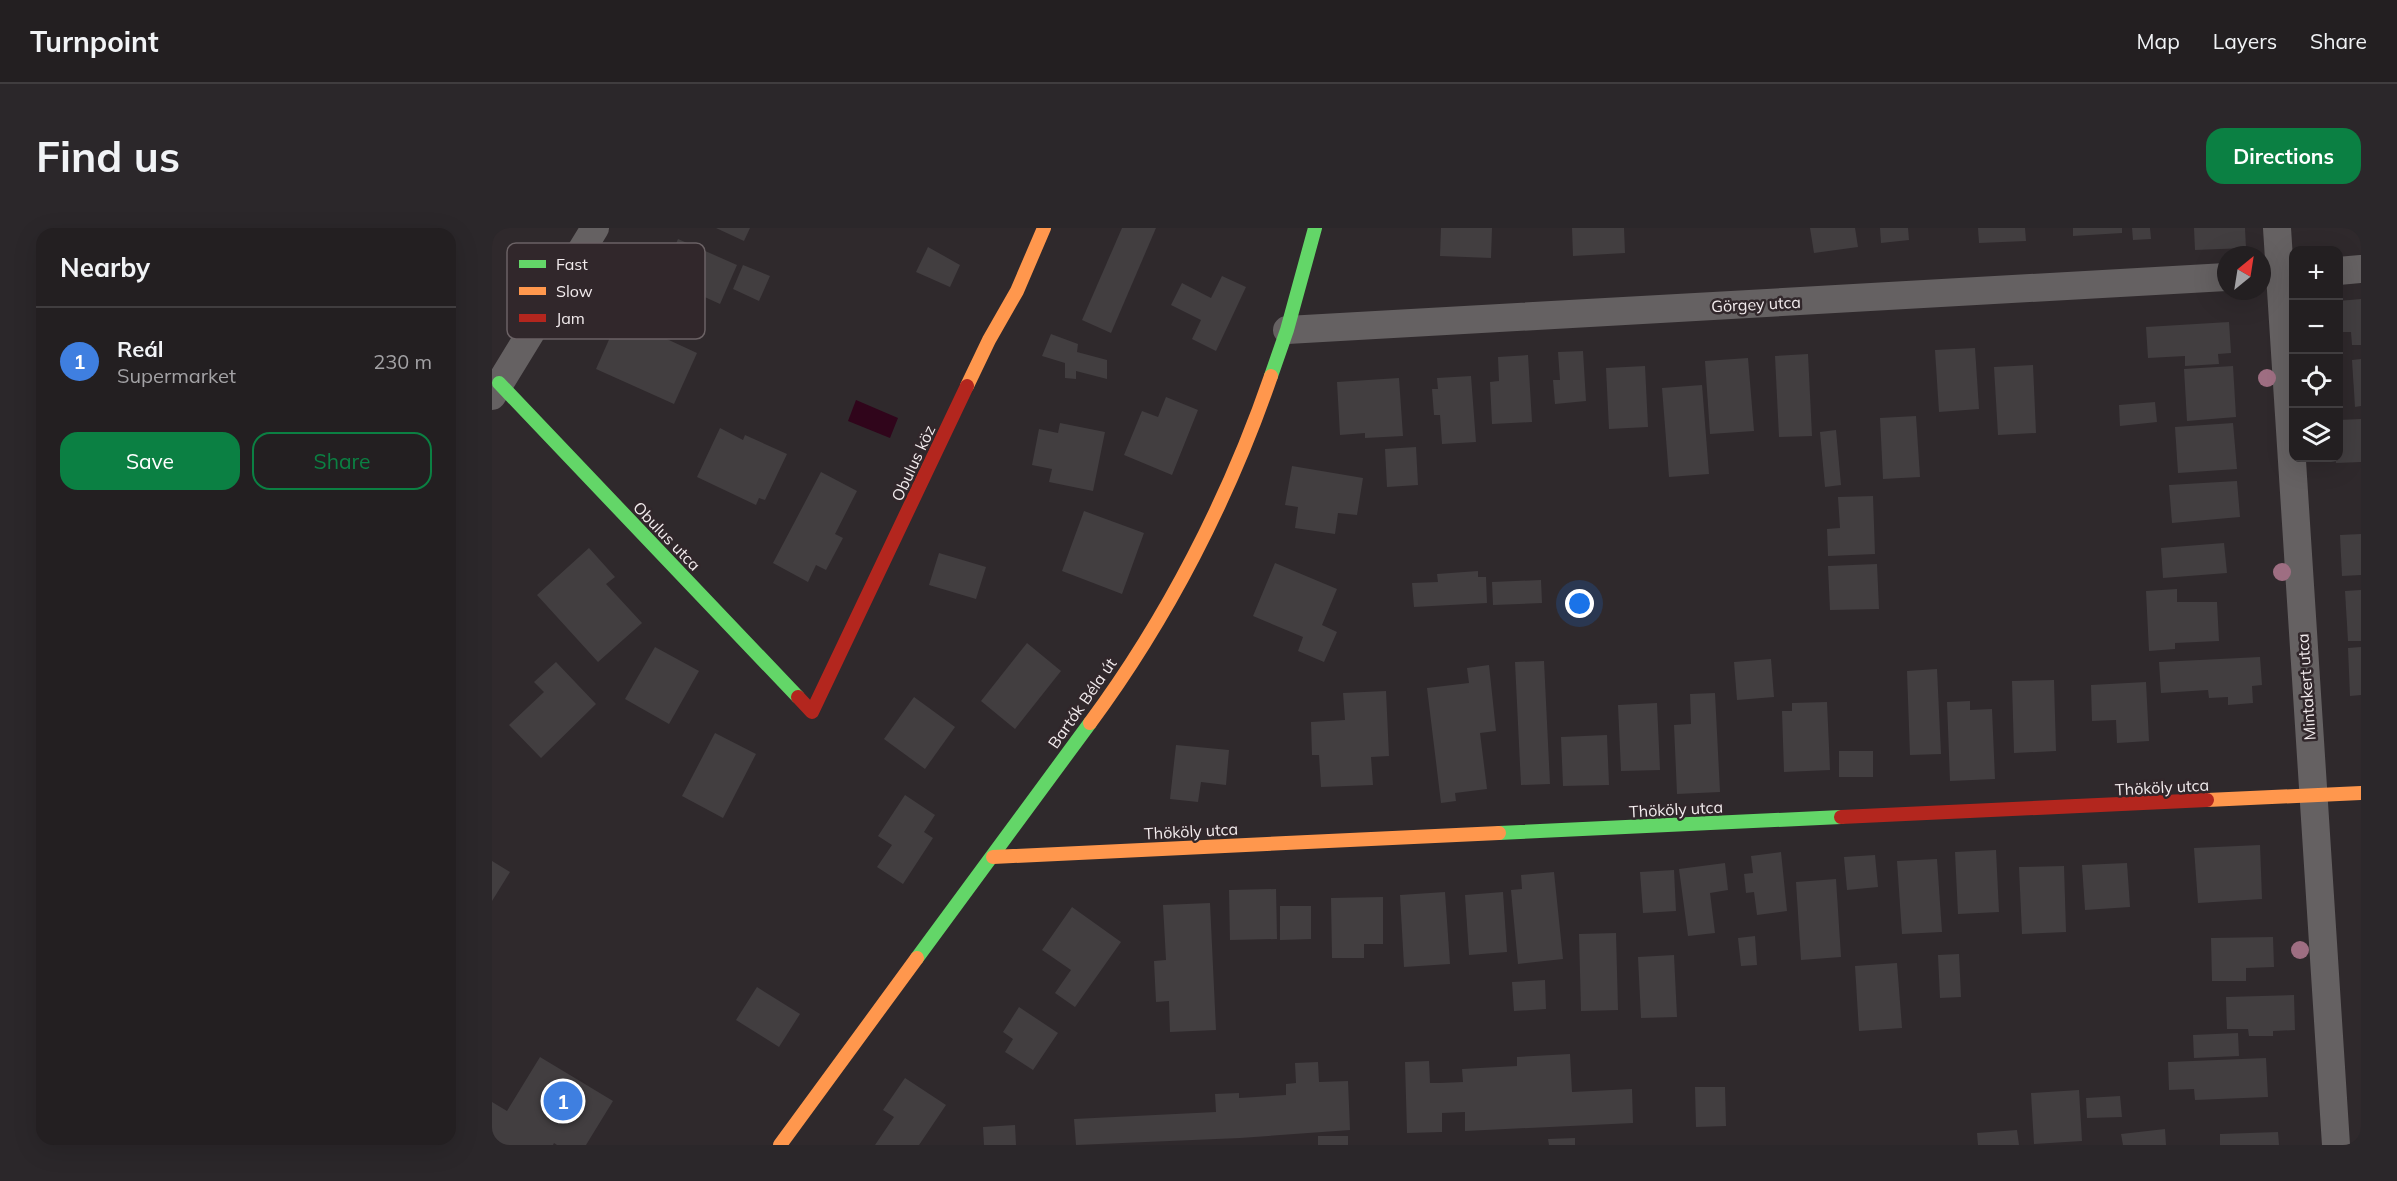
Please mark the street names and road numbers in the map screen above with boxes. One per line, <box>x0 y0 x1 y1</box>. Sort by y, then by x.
street label: Görgey utca <box>1711 292 1801 316</box>
street label: Obulus köz <box>887 422 939 504</box>
street label: Obulus utca <box>629 497 705 575</box>
street label: Mintakert utca <box>2292 633 2320 741</box>
street label: Bartók Béla út <box>1043 654 1121 752</box>
street label: Thököly utca <box>2115 775 2209 799</box>
street label: Thököly utca <box>1629 797 1723 821</box>
street label: Thököly utca <box>1144 819 1238 843</box>

